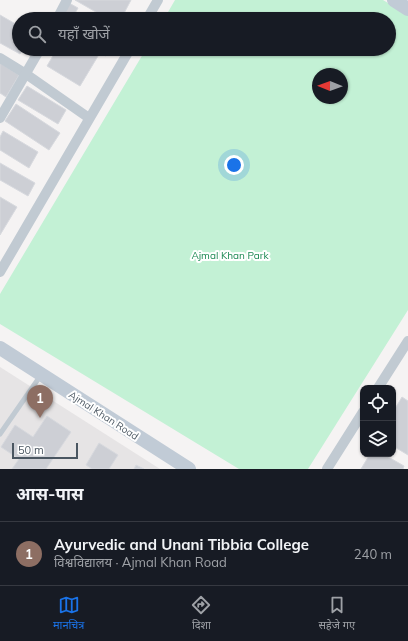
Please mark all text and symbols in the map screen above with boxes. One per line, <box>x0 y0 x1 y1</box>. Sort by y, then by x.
search box <box>12 12 396 56</box>
icon: search <box>26 23 48 45</box>
text: यहाँ खोजें <box>58 24 110 43</box>
north arrow <box>312 68 348 104</box>
your location <box>224 155 244 175</box>
park label: Ajmal Khan Park <box>191 249 269 262</box>
pin: 1 <box>27 385 53 418</box>
map controls <box>360 385 396 457</box>
button: locate <box>360 385 396 421</box>
street label: Ajmal Khan Road <box>66 388 141 443</box>
button: layers <box>360 421 396 457</box>
scale bar <box>12 441 78 460</box>
text: 50 m <box>18 443 44 457</box>
text: आस-पास <box>16 483 83 504</box>
text: Ayurvedic and Unani Tibbia College <box>54 535 309 554</box>
text: 1 <box>25 546 33 562</box>
text: 240 m <box>354 546 392 562</box>
text: विश्वविद्यालय · Ajmal Khan Road <box>54 554 227 570</box>
tab: मानचित्र <box>53 594 84 633</box>
tab: दिशा <box>190 594 212 633</box>
tab: सहेजे गए <box>318 594 355 633</box>

